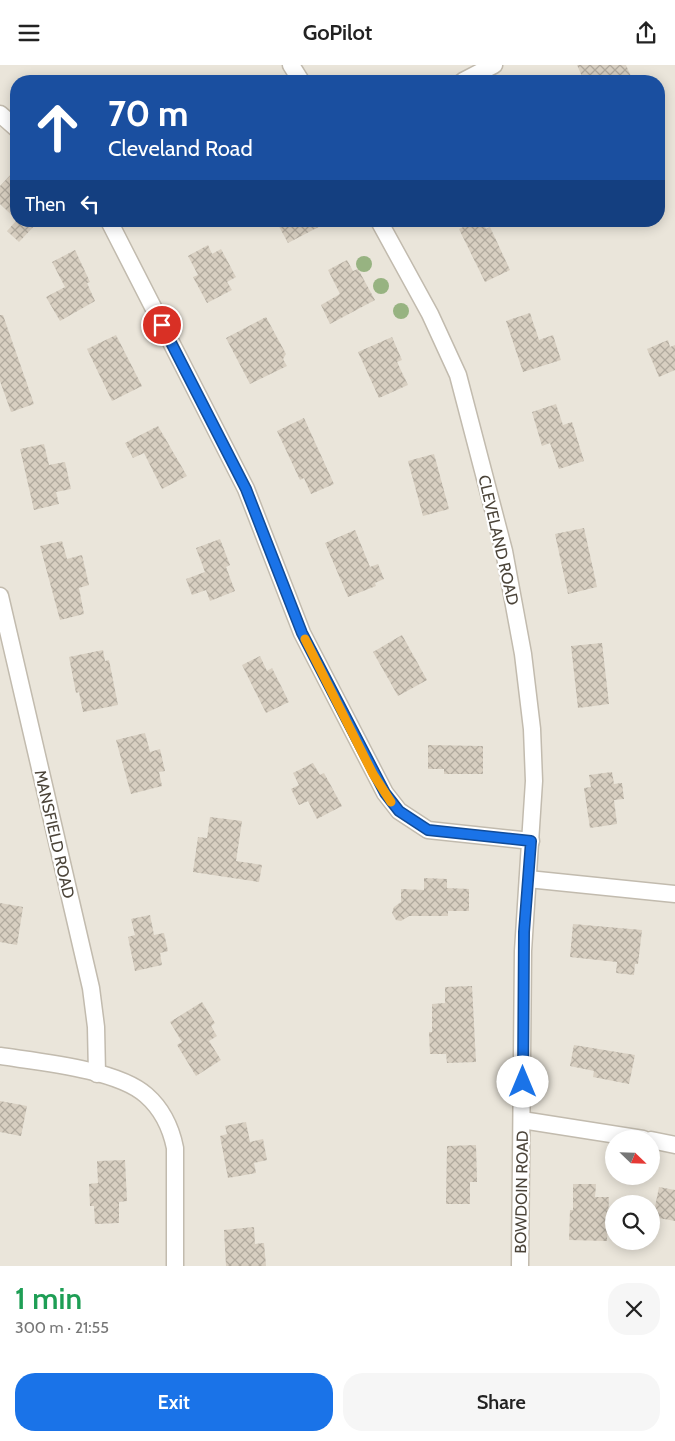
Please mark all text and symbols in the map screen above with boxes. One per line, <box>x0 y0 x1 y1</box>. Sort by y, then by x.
icon: menu <box>15 19 43 47</box>
text: GoPilot <box>303 19 372 46</box>
icon: share <box>632 19 660 47</box>
text: 70 m <box>108 92 189 135</box>
icon: ahead <box>25 95 90 160</box>
text: Cleveland Road <box>108 135 253 162</box>
icon: left <box>76 190 104 218</box>
text: Then <box>25 193 66 216</box>
pin <box>141 304 183 346</box>
icon: arrive <box>148 311 176 339</box>
street label: CLEVELAND ROAD <box>474 473 523 607</box>
street label: MANSFIELD ROAD <box>30 768 79 900</box>
position arrow <box>496 1055 548 1107</box>
street label: BOWDOIN ROAD <box>511 1130 532 1254</box>
north arrow <box>605 1130 660 1185</box>
map controls <box>605 1130 660 1250</box>
button: search <box>605 1195 660 1250</box>
text: 1 min <box>15 1280 82 1317</box>
button: close <box>608 1283 660 1335</box>
text: 300 m · 21:55 <box>15 1318 109 1337</box>
button: Exit <box>15 1373 333 1431</box>
button: Share <box>343 1373 660 1431</box>

